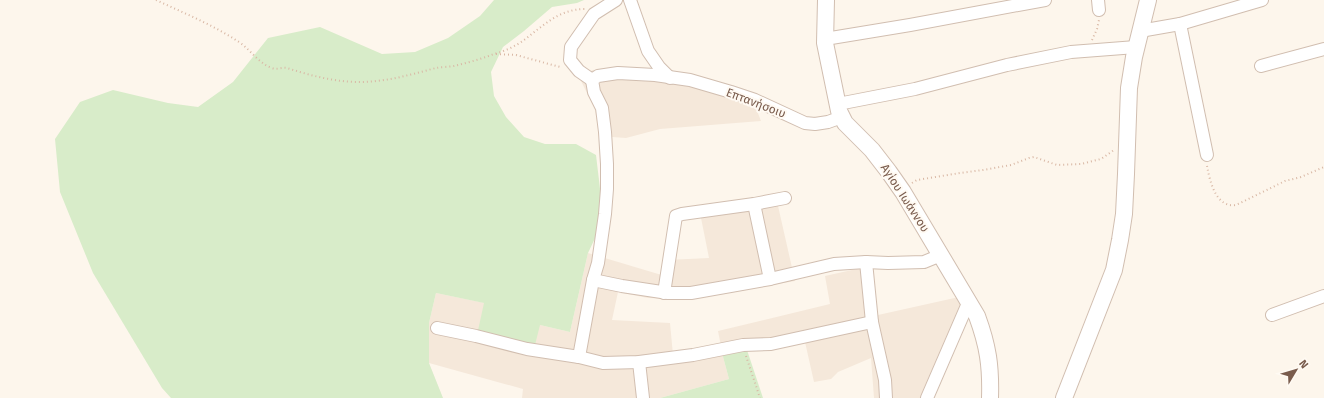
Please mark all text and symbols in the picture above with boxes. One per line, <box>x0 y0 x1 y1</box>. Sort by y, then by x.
street label: Επτανήσοιυ <box>724 85 788 121</box>
street label: Αγίου Ιωάννου <box>878 161 932 235</box>
north arrow <box>1276 350 1316 390</box>
text: N <box>1296 357 1311 371</box>

